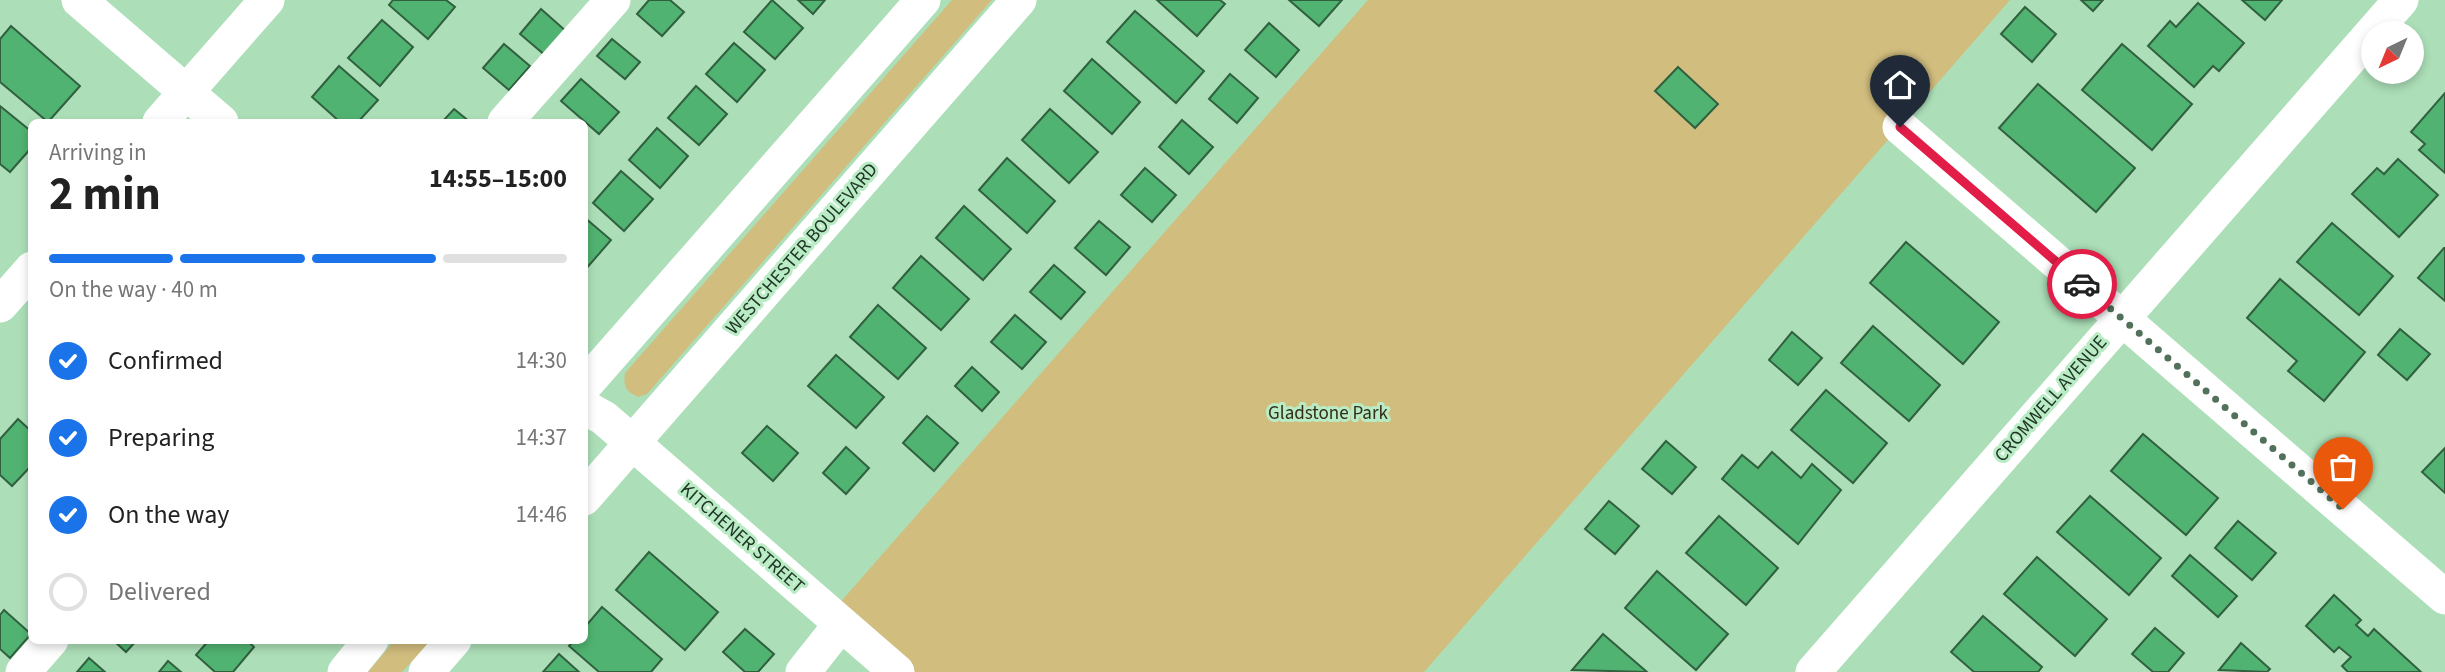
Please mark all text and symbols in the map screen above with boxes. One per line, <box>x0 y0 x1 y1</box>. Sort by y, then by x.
north arrow <box>2361 21 2424 84</box>
map controls <box>2361 21 2424 84</box>
pin <box>1870 55 1930 127</box>
icon: home <box>1881 66 1919 104</box>
text: Arriving in <box>49 136 147 169</box>
street label: WESTCHESTER BOULEVARD <box>720 157 884 341</box>
text: 14:55–15:00 <box>429 160 567 197</box>
text: 2 min <box>49 162 161 227</box>
courier <box>2047 249 2117 319</box>
icon: car <box>2063 265 2101 303</box>
text: On the way · 40 m <box>49 273 218 306</box>
street label: CROMWELL AVENUE <box>1988 330 2114 468</box>
icon: check <box>49 342 87 380</box>
text: Confirmed <box>108 342 223 379</box>
text: 14:30 <box>516 344 567 377</box>
park label: Gladstone Park <box>1268 400 1389 427</box>
icon: check <box>49 419 87 457</box>
text: Preparing <box>108 419 214 456</box>
text: 14:37 <box>516 421 567 454</box>
pin <box>2313 437 2373 509</box>
icon: bag <box>2324 448 2362 486</box>
street label: KITCHENER STREET <box>674 476 810 600</box>
icon: check <box>49 496 87 534</box>
text: On the way <box>108 496 229 533</box>
text: 14:46 <box>516 498 567 531</box>
text: Delivered <box>108 573 211 610</box>

